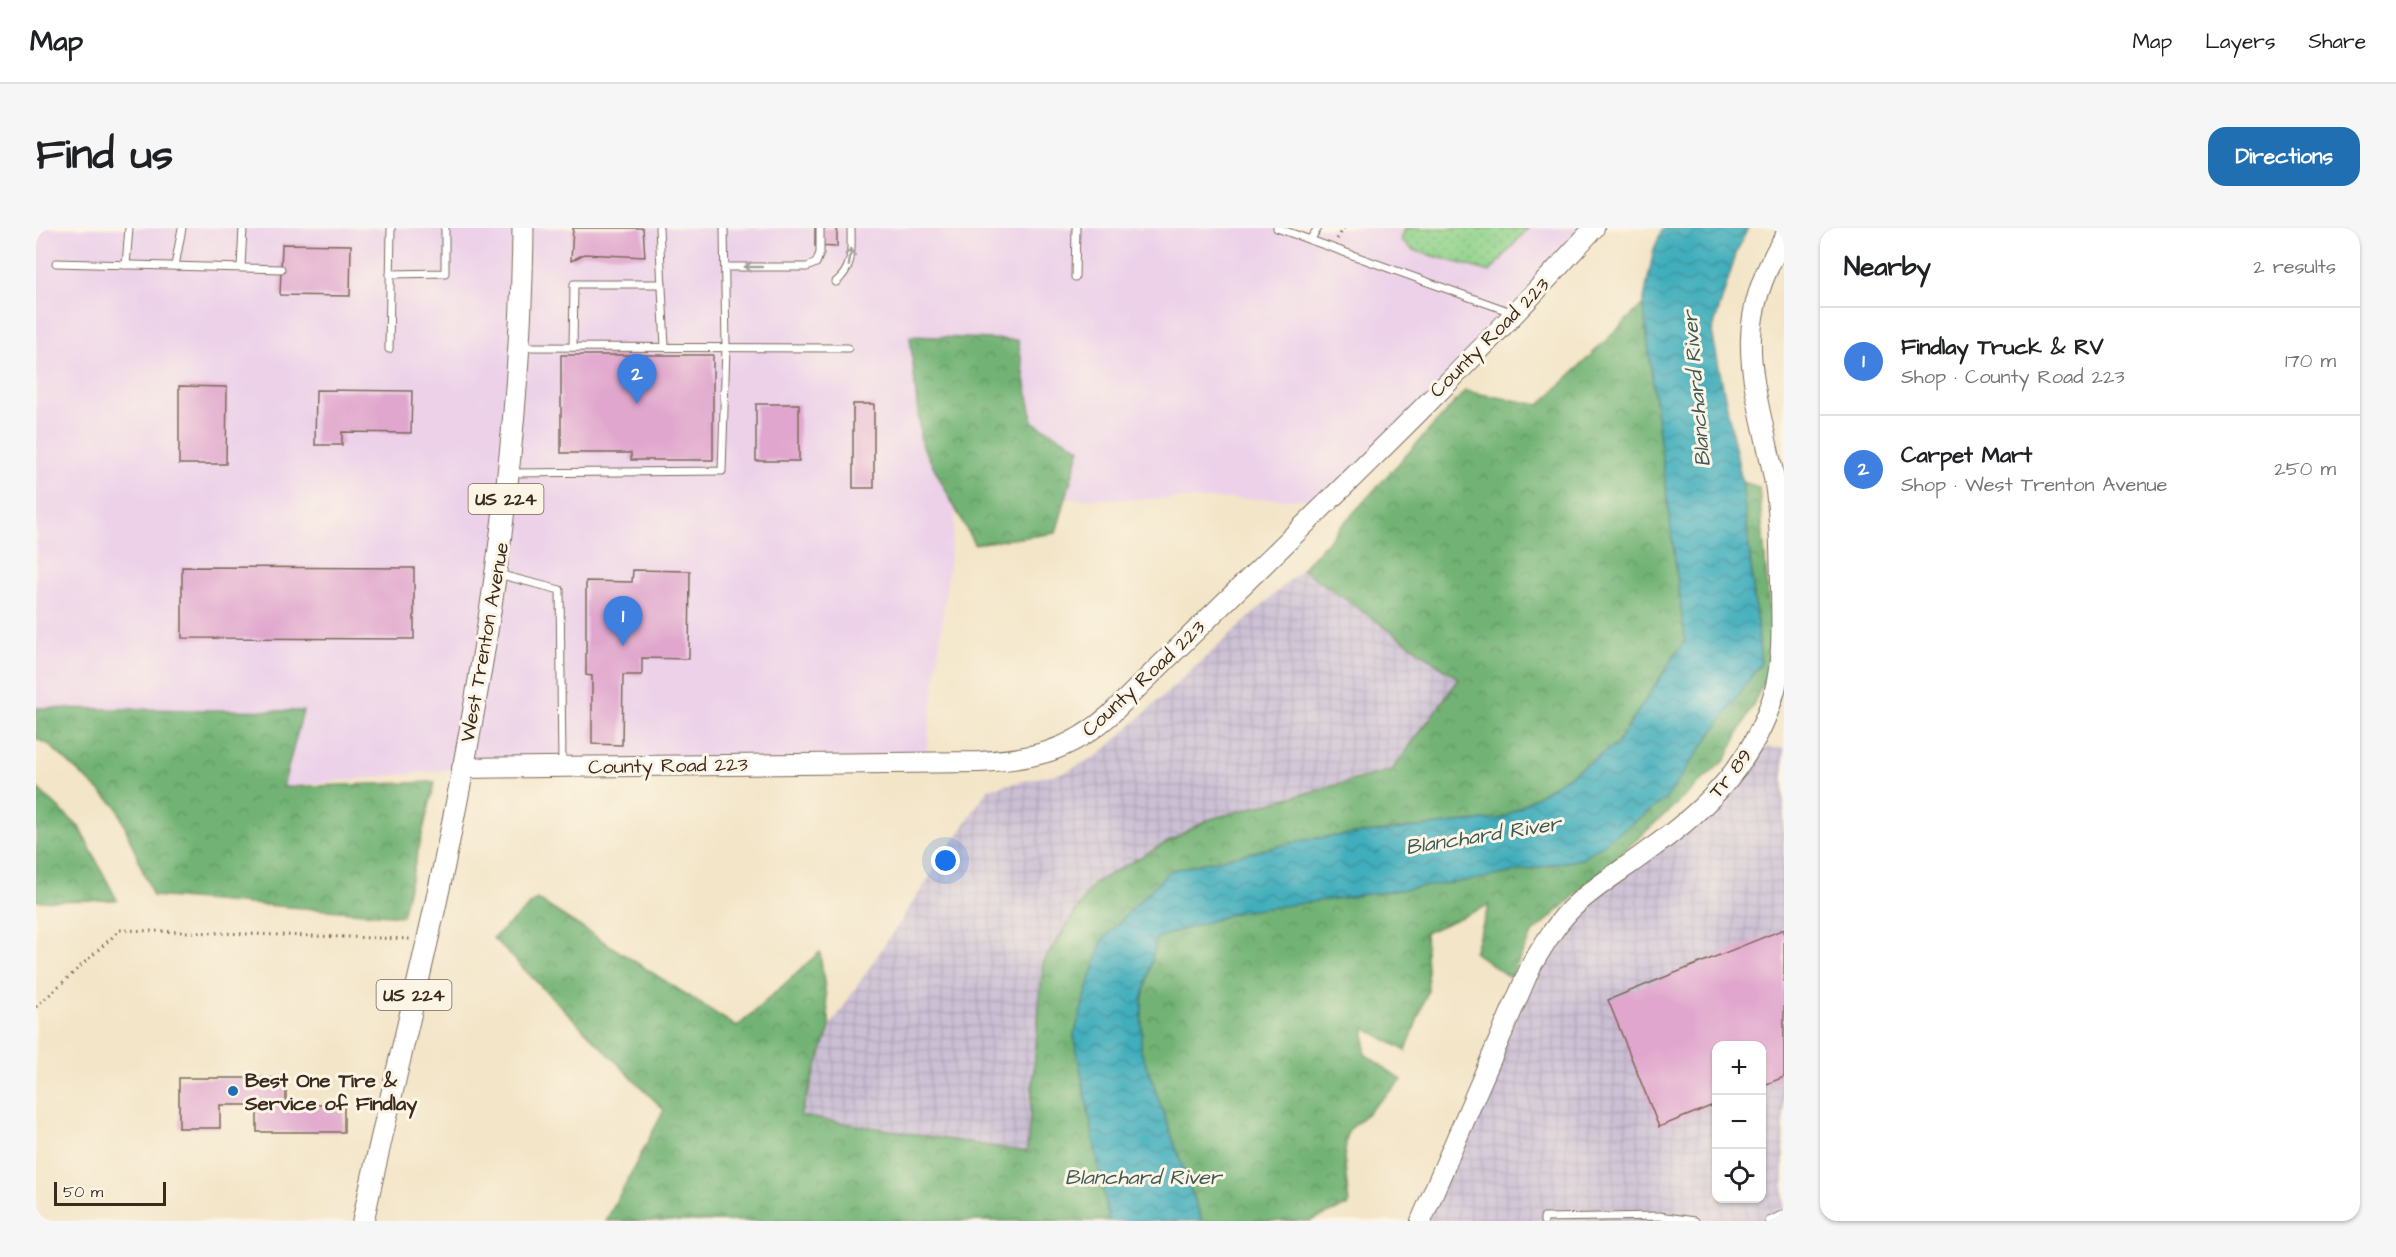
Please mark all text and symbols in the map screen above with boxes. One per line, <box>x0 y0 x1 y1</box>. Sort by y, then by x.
text: Map <box>30 22 83 61</box>
text: Map <box>2132 27 2172 56</box>
text: Layers <box>2205 27 2275 56</box>
text: Share <box>2308 27 2366 56</box>
text: Find us <box>36 127 173 185</box>
button: Directions <box>2208 127 2360 186</box>
one-way arrow <box>844 248 855 268</box>
text: Nearby <box>1844 249 1931 285</box>
text: 2 results <box>2253 253 2336 281</box>
one-way arrow <box>743 261 763 273</box>
street label: County Road 223 <box>1423 271 1557 405</box>
water label: Blanchard River <box>1675 307 1718 468</box>
text: Findlay Truck & RV <box>1901 332 2104 363</box>
text: 1 <box>1862 347 1865 375</box>
text: 170 m <box>2285 347 2336 375</box>
pin: 2 <box>618 354 656 404</box>
text: Shop · County Road 223 <box>1901 363 2125 391</box>
text: Carpet Mart <box>1901 440 2032 471</box>
text: 2 <box>1858 455 1869 483</box>
text: 250 m <box>2274 455 2336 483</box>
text: Shop · West Trenton Avenue <box>1901 471 2167 499</box>
road number: US 224 <box>468 484 544 514</box>
street label: West Trenton Avenue <box>454 540 516 744</box>
pin: 1 <box>604 596 642 646</box>
street label: County Road 223 <box>1076 614 1212 744</box>
street label: Tr 89 <box>1703 743 1759 804</box>
street label: County Road 223 <box>588 751 748 782</box>
water label: Blanchard River <box>1404 809 1565 862</box>
your location <box>931 846 960 875</box>
road number: US 224 <box>376 980 452 1010</box>
map controls <box>1712 1041 1766 1203</box>
button: + <box>1712 1041 1766 1095</box>
place label: Best One Tire & Service of Findlay <box>244 1067 417 1119</box>
marker: Best One Tire & Service of Findlay <box>226 1084 240 1098</box>
button: − <box>1712 1095 1766 1149</box>
button: locate <box>1712 1149 1766 1203</box>
water label: Blanchard River <box>1065 1163 1224 1192</box>
scale bar <box>54 1179 166 1206</box>
text: 50 m <box>63 1181 103 1203</box>

